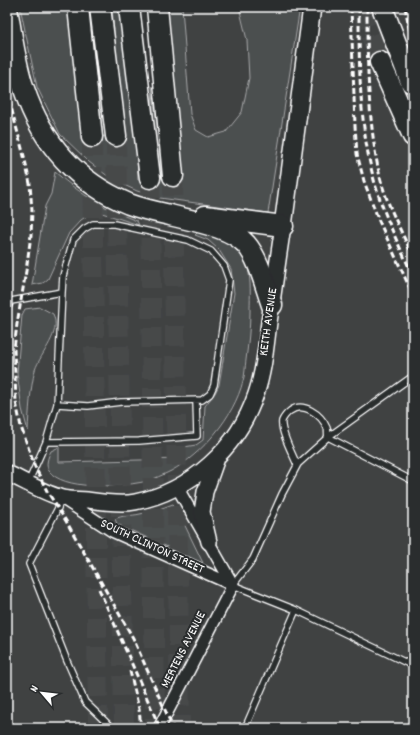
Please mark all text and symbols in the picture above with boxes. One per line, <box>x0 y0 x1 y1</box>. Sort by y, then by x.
street label: KEITH AVENUE <box>255 287 283 357</box>
street label: SOUTH CLINTON STREET <box>97 515 207 579</box>
street label: MERTENS AVENUE <box>156 608 212 692</box>
north arrow <box>22 673 62 713</box>
text: N <box>27 683 44 695</box>

